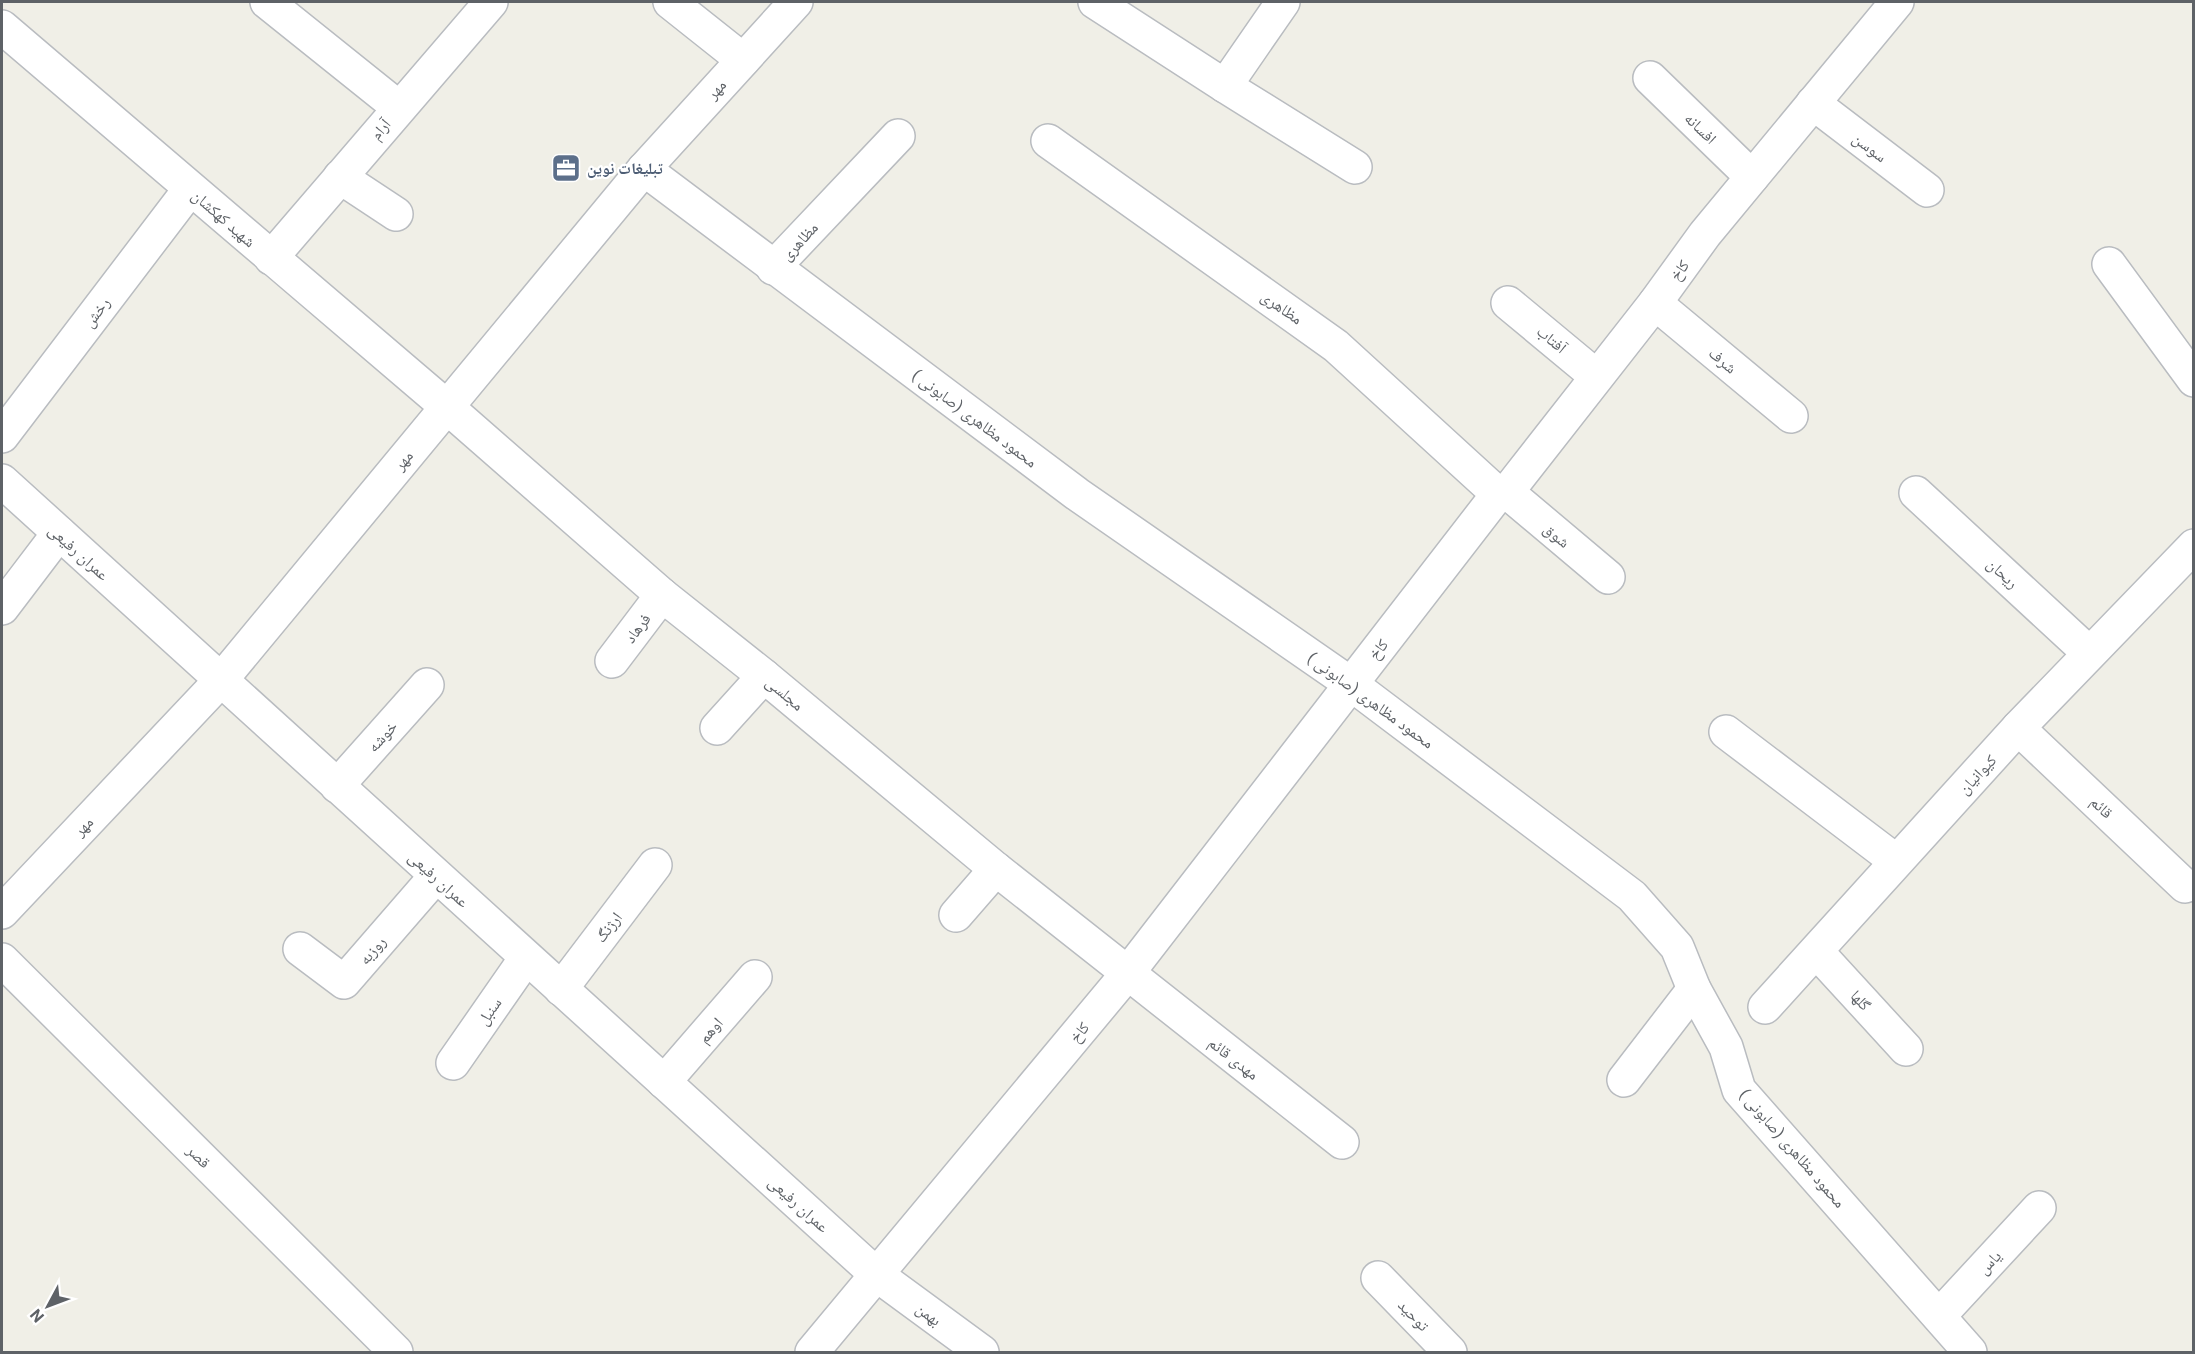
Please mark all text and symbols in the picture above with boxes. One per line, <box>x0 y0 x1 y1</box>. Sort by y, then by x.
street label: مهر <box>702 76 730 104</box>
street label: افسانه <box>1681 109 1720 148</box>
street label: آرام <box>366 114 396 144</box>
street label: سوسن <box>1848 128 1891 167</box>
office icon: تبلیغات نوین <box>550 152 582 184</box>
place label: تبلیغات نوین <box>587 159 663 178</box>
street label: شهید کهکشان <box>187 186 259 252</box>
street label: مظاهری <box>777 218 823 265</box>
street label: کاخ <box>1666 256 1694 285</box>
street label: مظاهری <box>1257 286 1306 329</box>
street label: رخش <box>79 294 115 332</box>
street label: آفتاب <box>1533 322 1571 358</box>
street label: شرف <box>1705 343 1740 377</box>
street label: محمود مظاهری (صابونی ) <box>908 365 1041 472</box>
street label: مهر <box>389 447 417 475</box>
street label: شوق <box>1539 519 1574 553</box>
street label: عمران رفیعی <box>44 520 113 585</box>
street label: ریحان <box>1982 554 2022 593</box>
street label: فرهاد <box>620 610 655 647</box>
street label: کاخ <box>1364 635 1393 664</box>
street label: محمود مظاهری (صابونی ) <box>1303 648 1438 753</box>
street label: مجلسی <box>761 672 807 715</box>
street label: خوشه <box>363 717 401 756</box>
street label: کیوانیان <box>1954 750 2001 799</box>
street label: قائم <box>2086 792 2117 823</box>
street label: مهر <box>69 813 97 841</box>
street label: عمران رفیعی <box>404 847 473 912</box>
street label: ارژنگ <box>591 908 626 946</box>
street label: روزبه <box>355 932 390 968</box>
street label: گلها <box>1847 986 1875 1015</box>
street label: سنبل <box>473 994 506 1029</box>
street label: اوهم <box>694 1014 727 1048</box>
street label: کاخ <box>1065 1018 1094 1047</box>
street label: مهدی قائم <box>1204 1033 1263 1085</box>
street label: محمود مظاهری (صابونی ) <box>1735 1085 1849 1212</box>
street label: قصر <box>182 1140 214 1172</box>
street label: عمران رفیعی <box>764 1172 833 1237</box>
street label: یاس <box>1974 1246 2006 1279</box>
north arrow <box>18 1276 78 1336</box>
street label: توحید <box>1394 1296 1433 1335</box>
street label: بهمن <box>912 1299 945 1331</box>
text: N <box>26 1305 48 1326</box>

